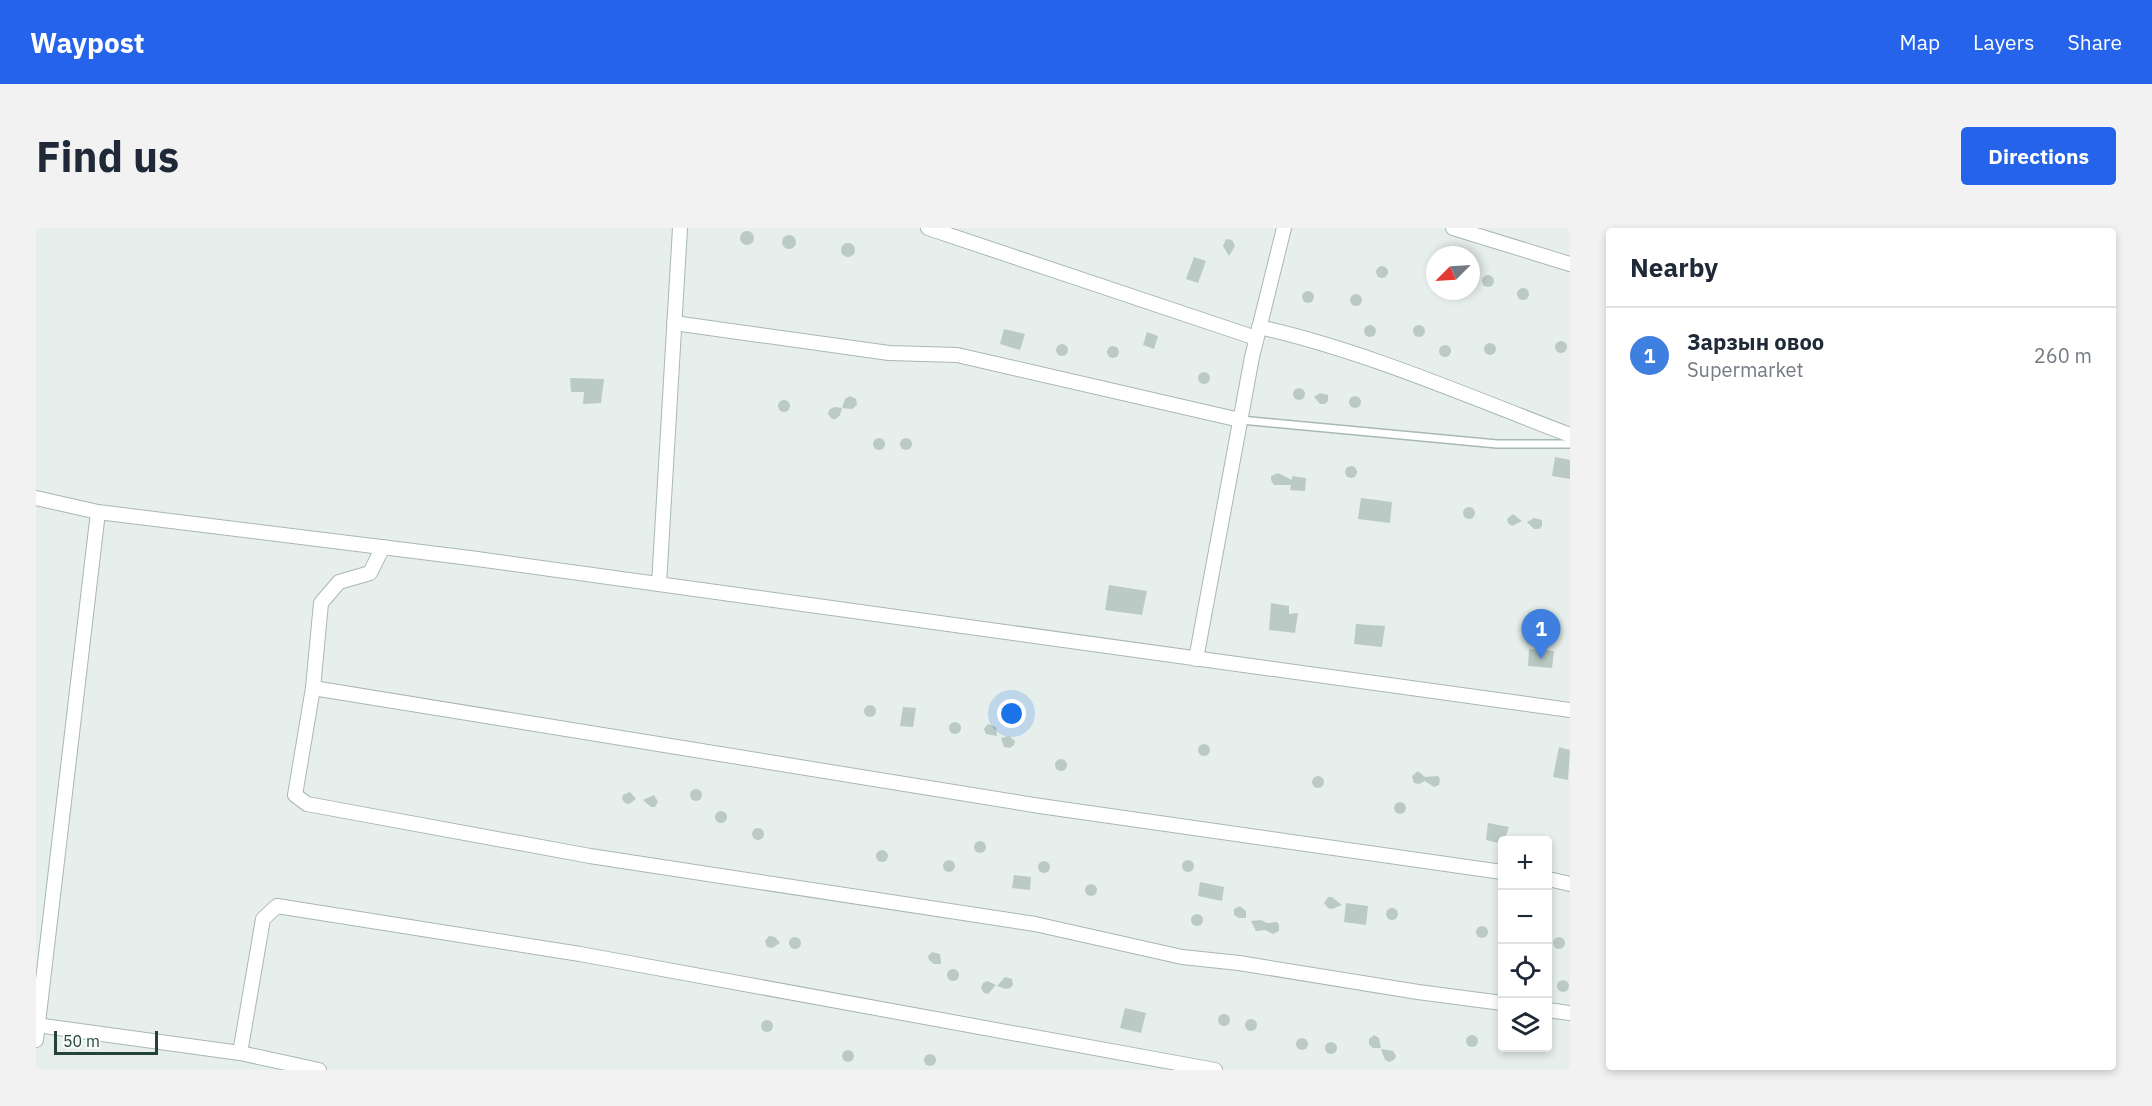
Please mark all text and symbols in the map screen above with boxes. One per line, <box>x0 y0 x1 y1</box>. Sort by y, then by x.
text: Waypost <box>30 24 144 61</box>
text: Map <box>1900 28 1940 56</box>
text: Layers <box>1973 28 2035 56</box>
text: Share <box>2068 28 2122 56</box>
button: Directions <box>1961 127 2116 185</box>
text: Find us <box>36 129 179 184</box>
north arrow <box>1426 246 1480 300</box>
text: Nearby <box>1630 250 1718 284</box>
text: Зарзын овоо <box>1687 327 1824 356</box>
text: 1 <box>1644 342 1656 369</box>
text: 260 m <box>2034 342 2092 369</box>
text: Supermarket <box>1687 356 1804 383</box>
pin: 1 <box>1522 610 1560 659</box>
your location <box>997 699 1026 728</box>
map controls <box>1498 836 1552 1052</box>
button: + <box>1498 836 1552 890</box>
button: − <box>1498 890 1552 944</box>
button: locate <box>1498 944 1552 998</box>
button: layers <box>1498 998 1552 1052</box>
scale bar <box>54 1028 158 1056</box>
text: 50 m <box>63 1031 100 1051</box>

